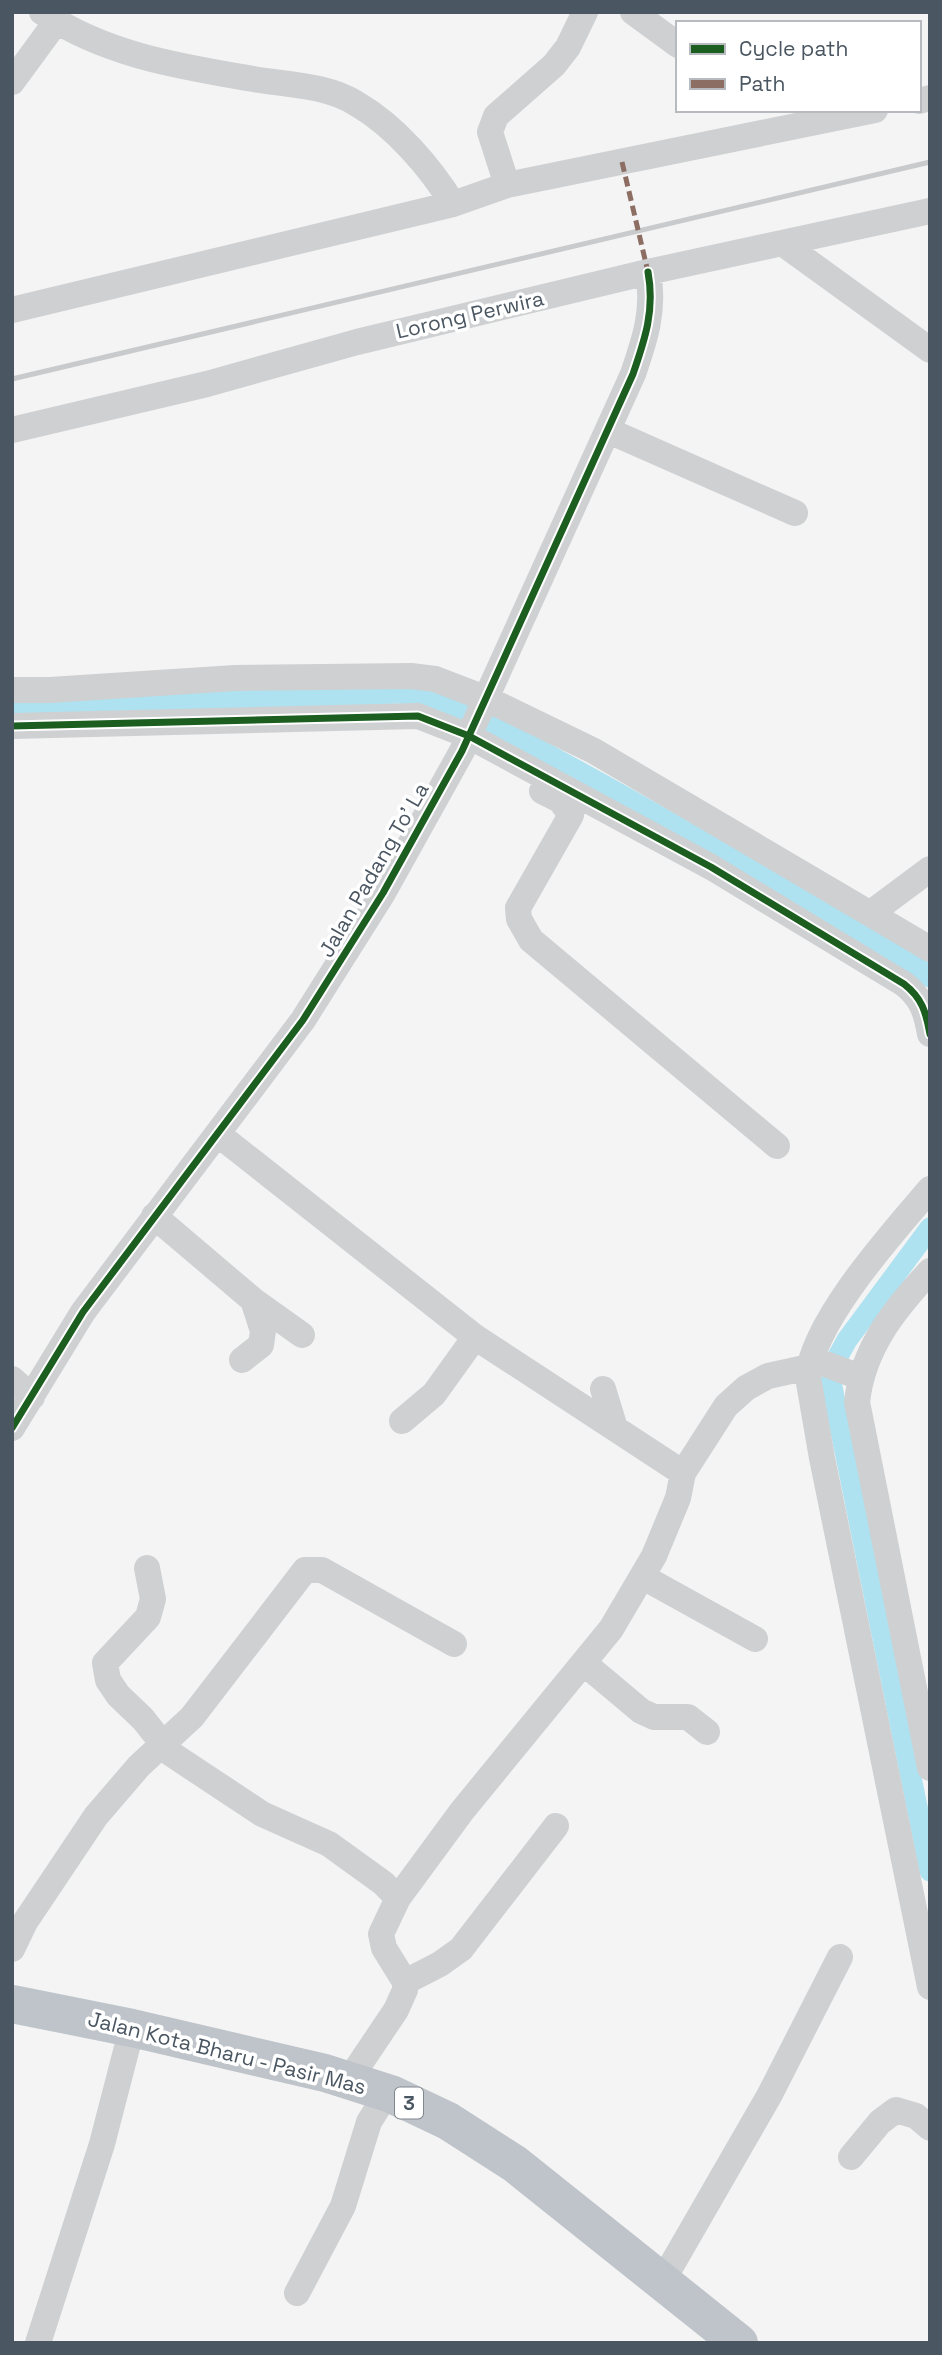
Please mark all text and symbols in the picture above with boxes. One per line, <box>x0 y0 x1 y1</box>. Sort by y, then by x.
legend <box>676 21 921 112</box>
text: Cycle path <box>739 35 848 62</box>
text: Path <box>739 70 785 97</box>
street label: Lorong Perwira <box>393 284 546 345</box>
street label: Jalan Padang To' La <box>313 778 435 962</box>
street label: Jalan Kota Bharu - Pasir Mas <box>85 2005 369 2100</box>
road number: 3 <box>395 2088 423 2118</box>

